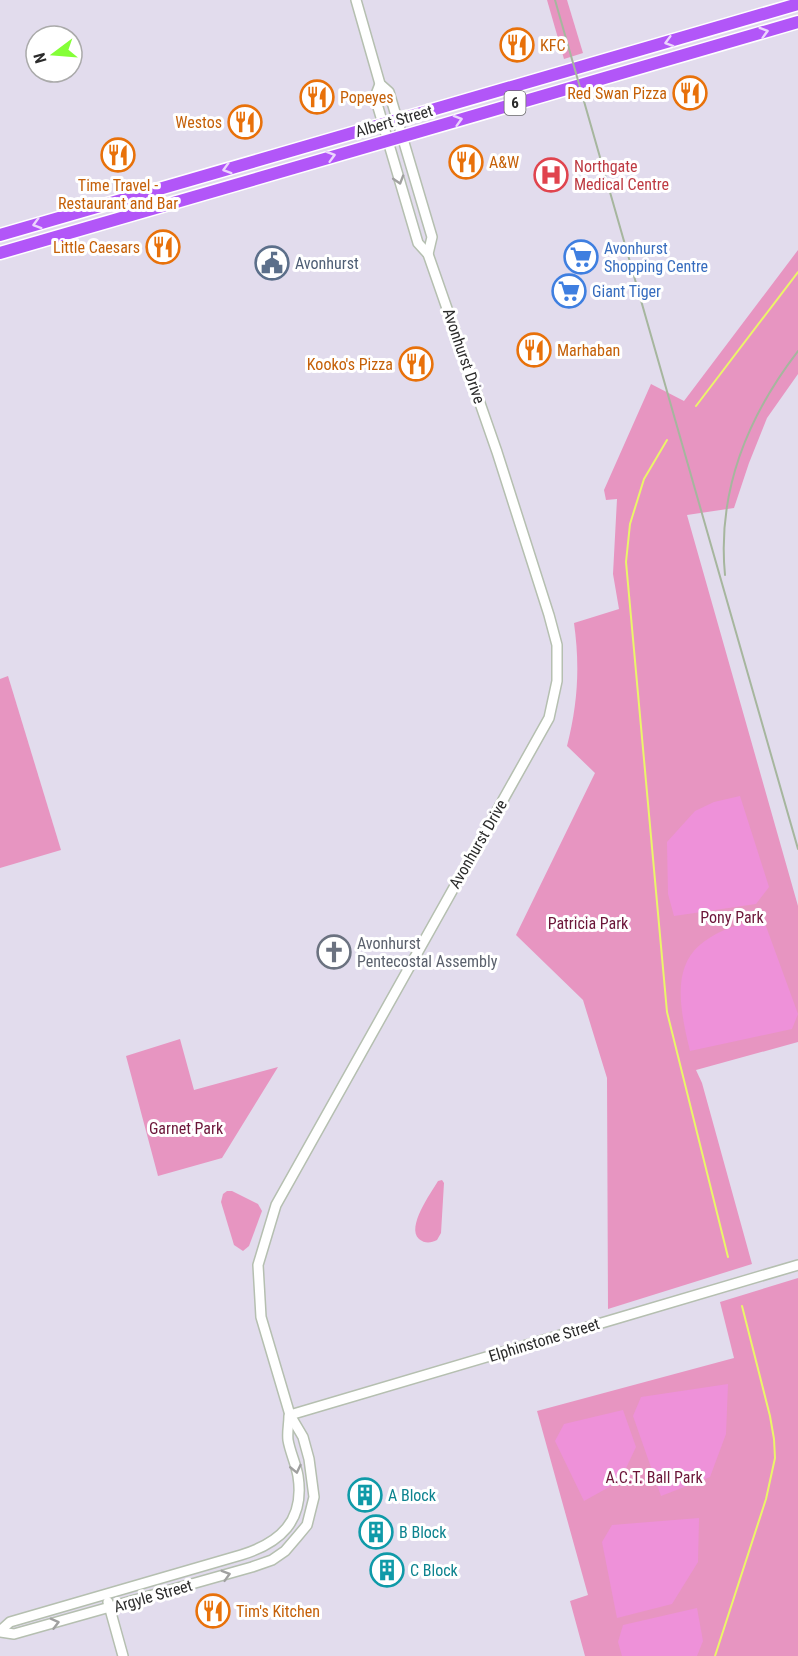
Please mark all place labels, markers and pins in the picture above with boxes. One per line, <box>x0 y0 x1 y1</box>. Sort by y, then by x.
restaurant icon: KFC <box>499 27 535 63</box>
place label: KFC <box>540 36 566 55</box>
restaurant icon: Red Swan Pizza <box>672 75 708 111</box>
restaurant icon: Popeyes <box>299 79 335 115</box>
place label: Red Swan Pizza <box>567 84 667 103</box>
place label: Popeyes <box>340 88 393 107</box>
restaurant icon: Westos <box>227 104 263 140</box>
place label: Westos <box>175 113 222 132</box>
restaurant icon: Time Travel - Restaurant and Bar <box>100 137 136 173</box>
restaurant icon: A&W <box>448 144 484 180</box>
place label: A&W <box>489 153 519 172</box>
hospital icon: Northgate Medical Centre <box>533 157 569 193</box>
place label: Northgate Medical Centre <box>574 157 669 194</box>
place label: Time Travel - Restaurant and Bar <box>58 176 178 213</box>
restaurant icon: Little Caesars <box>145 229 181 265</box>
place label: Little Caesars <box>53 238 140 257</box>
supermarket icon: Avonhurst Shopping Centre <box>563 239 599 275</box>
place label: Avonhurst Shopping Centre <box>604 239 708 276</box>
public building icon: Avonhurst <box>254 245 290 281</box>
place label: Avonhurst <box>295 254 359 273</box>
supermarket icon: Giant Tiger <box>551 273 587 309</box>
place label: Giant Tiger <box>592 282 661 301</box>
restaurant icon: Marhaban <box>516 332 552 368</box>
place label: Marhaban <box>557 341 620 360</box>
restaurant icon: Kooko's Pizza <box>398 346 434 382</box>
place label: Kooko's Pizza <box>307 355 393 374</box>
church icon: Avonhurst Pentecostal Assembly <box>316 934 352 970</box>
place label: Avonhurst Pentecostal Assembly <box>357 934 498 971</box>
building icon: A Block <box>347 1477 383 1513</box>
place label: A Block <box>388 1486 437 1505</box>
building icon: B Block <box>358 1514 394 1550</box>
place label: B Block <box>399 1523 447 1542</box>
building icon: C Block <box>369 1552 405 1588</box>
place label: C Block <box>410 1561 459 1580</box>
restaurant icon: Tim's Kitchen <box>195 1593 231 1629</box>
place label: Tim's Kitchen <box>236 1602 320 1621</box>

